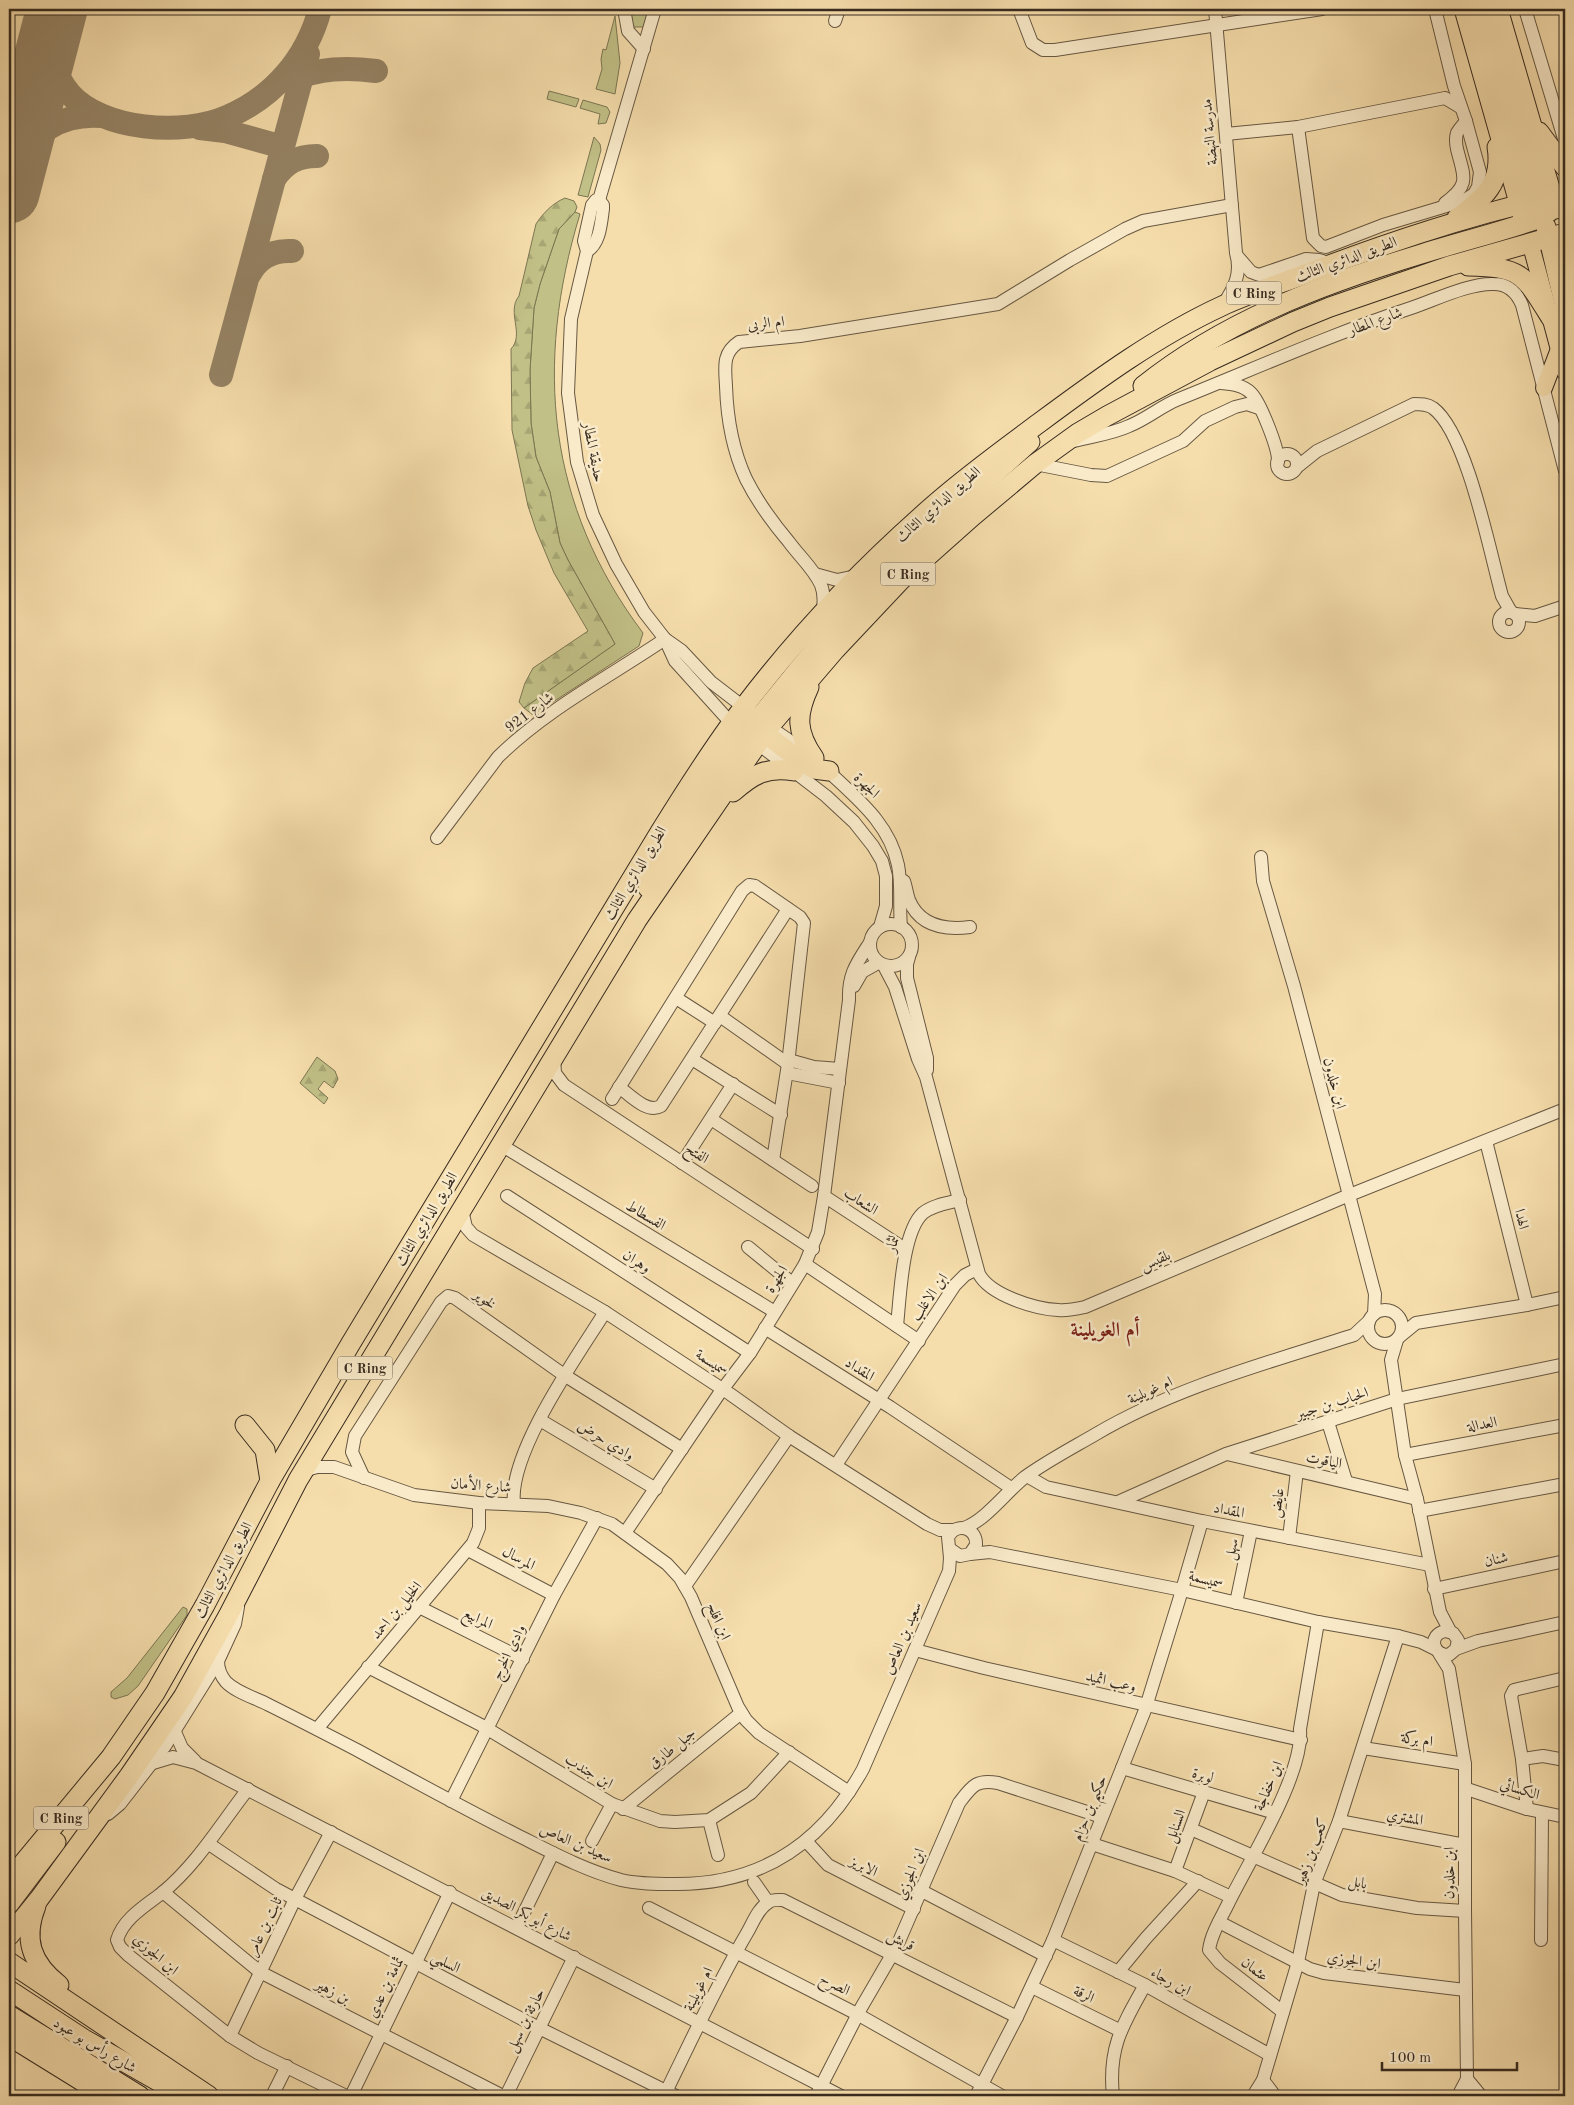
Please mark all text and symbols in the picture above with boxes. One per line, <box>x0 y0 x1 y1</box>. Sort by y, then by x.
street label: مدرسة النهضة <box>1200 98 1222 166</box>
street label: الطريق الدائري الثالث <box>1294 235 1400 288</box>
road number: C Ring <box>1226 282 1282 304</box>
street label: شارع المطار <box>1345 306 1406 344</box>
street label: ام الربى <box>747 314 786 338</box>
street label: حديقة المطار <box>579 419 606 484</box>
street label: الطريق الدائري الثالث <box>894 465 986 548</box>
road number: C Ring <box>880 562 936 586</box>
street label: شارع 921 <box>503 690 559 739</box>
street label: الجهرة <box>850 770 882 802</box>
street label: الطريق الدائري الثالث <box>602 824 673 925</box>
street label: ابن خلدون <box>1320 1056 1348 1111</box>
street label: الفتح <box>679 1141 711 1171</box>
street label: الطريق الدائري الثالث <box>393 1170 464 1271</box>
street label: الشعاب <box>840 1186 880 1219</box>
street label: الفسطاط <box>623 1199 668 1234</box>
street label: الهدا <box>1511 1208 1530 1231</box>
street label: لثمار <box>882 1234 903 1257</box>
street label: وهران <box>619 1248 653 1277</box>
street label: بلقيس <box>1138 1248 1173 1275</box>
street label: الجهرة <box>763 1263 792 1297</box>
street label: ابن الاغلب <box>909 1272 953 1325</box>
street label: لخوير <box>469 1286 498 1313</box>
district label: أم الغويلينة <box>1071 1316 1140 1347</box>
street label: سميسمة <box>692 1347 730 1379</box>
road number: C Ring <box>338 1356 392 1380</box>
street label: المقداد <box>842 1356 876 1385</box>
street label: ام غويلينة <box>1126 1375 1177 1411</box>
street label: الحباب بن جبير <box>1293 1386 1370 1424</box>
street label: العدالة <box>1465 1415 1498 1436</box>
street label: وادي حرض <box>573 1419 636 1467</box>
street label: الياقوت <box>1304 1451 1343 1472</box>
street label: شارع الأمان <box>450 1472 512 1500</box>
street label: عايض <box>1269 1487 1289 1519</box>
street label: المقداد <box>1212 1501 1246 1522</box>
street label: الطريق الدائري الثالث <box>193 1520 259 1623</box>
street label: سهل <box>1223 1537 1244 1562</box>
street label: المرسال <box>499 1545 537 1575</box>
street label: شنان <box>1483 1551 1510 1570</box>
street label: سميسمة <box>1187 1569 1225 1592</box>
street label: الخليل بن احمد <box>369 1579 427 1644</box>
street label: سعيد بن العاص <box>881 1600 925 1677</box>
street label: ابن افلح <box>699 1601 732 1644</box>
street label: المرابيع <box>458 1606 494 1637</box>
street label: وادي الخرج <box>490 1623 533 1684</box>
street label: وعب اثميد <box>1084 1668 1137 1696</box>
street label: جبل طارق <box>647 1726 701 1774</box>
street label: ام بركة <box>1398 1728 1434 1754</box>
street label: ابن جندب <box>562 1752 615 1792</box>
street label: ابن خفاجة <box>1252 1760 1287 1814</box>
street label: لوبرة <box>1190 1766 1215 1787</box>
street label: حكيم بن حزام <box>1069 1773 1116 1846</box>
street label: الكسائي <box>1497 1774 1542 1806</box>
road number: C Ring <box>34 1806 88 1830</box>
street label: السنابل <box>1164 1808 1191 1846</box>
street label: المشتري <box>1385 1808 1424 1832</box>
street label: كعب بن زهير <box>1292 1816 1332 1889</box>
street label: سعيد بن العاص <box>537 1822 614 1866</box>
street label: ابن الجوزي <box>894 1847 931 1904</box>
street label: ابن خلدون <box>1443 1847 1458 1899</box>
street label: الابريز <box>845 1853 879 1880</box>
street label: بابل <box>1347 1874 1369 1895</box>
street label: شارع أبو بكر الصديق <box>477 1881 576 1949</box>
street label: ثابت بن عامر <box>245 1895 288 1959</box>
street label: قريش <box>884 1928 916 1955</box>
street label: ابن الجوزي <box>128 1932 180 1981</box>
street label: السلمي <box>426 1950 462 1981</box>
street label: ابن الجوزي <box>1326 1950 1382 1976</box>
street label: ثمامة بن عدي <box>364 1954 410 2022</box>
street label: عثمان <box>1238 1955 1270 1985</box>
street label: ام غويلينة <box>682 1965 720 2016</box>
street label: ابن رجاء <box>1148 1965 1193 1999</box>
street label: الصرح <box>815 1971 852 2003</box>
street label: بن زهير <box>311 1976 352 2007</box>
street label: الرقة <box>1071 1983 1097 2007</box>
street label: حارثة بن سهل <box>505 1987 550 2056</box>
street label: شارع رأس بو عبود <box>48 2011 141 2080</box>
scale bar <box>1382 2040 1516 2072</box>
text: 100 m <box>1389 2051 1431 2066</box>

